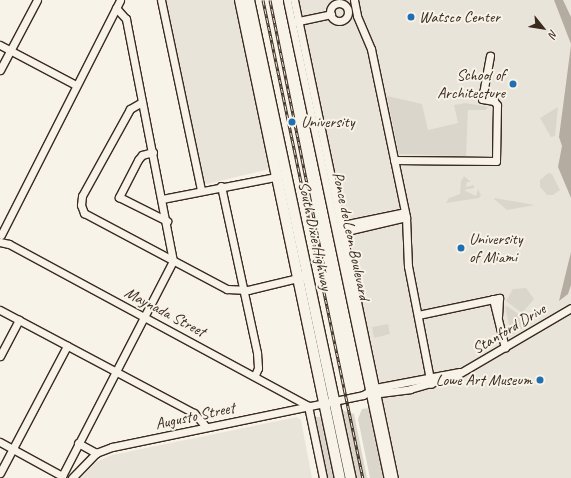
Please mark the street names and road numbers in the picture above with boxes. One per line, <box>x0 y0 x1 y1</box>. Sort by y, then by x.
street label: Ponce de Leon Boulevard <box>328 170 374 302</box>
street label: South Dixie Highway <box>294 180 336 292</box>
street label: Maynada Street <box>121 283 209 341</box>
street label: Stanford Drive <box>469 300 549 358</box>
street label: Augusto Street <box>154 398 236 434</box>

